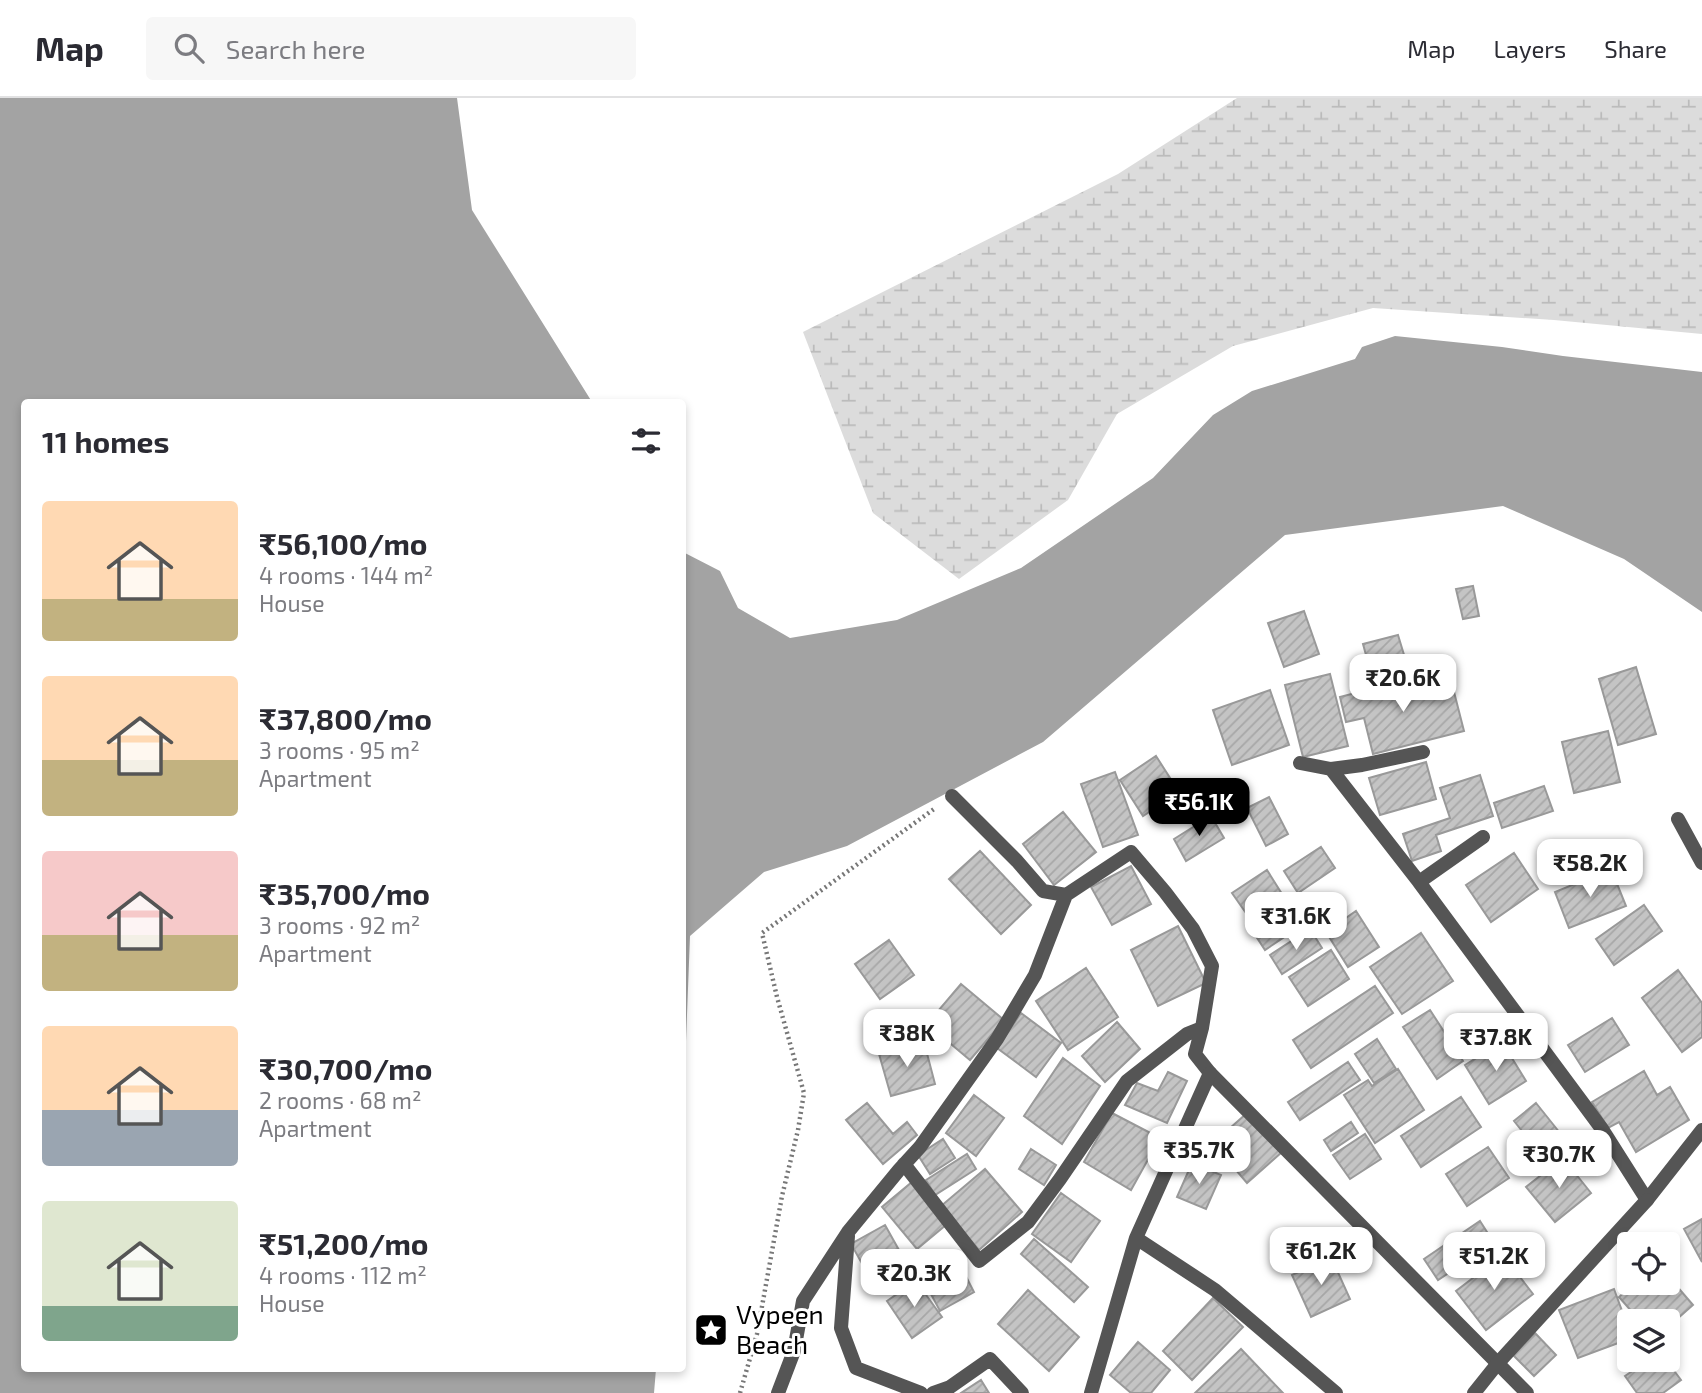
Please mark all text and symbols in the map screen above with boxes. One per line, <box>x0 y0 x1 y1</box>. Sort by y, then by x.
search box <box>146 17 636 80</box>
text: Map <box>35 28 104 68</box>
icon: search <box>170 29 208 67</box>
text: Search here <box>226 33 365 64</box>
text: Map <box>1407 34 1455 63</box>
text: Layers <box>1493 34 1566 63</box>
text: Share <box>1604 34 1667 63</box>
icon: filters <box>627 422 665 460</box>
text: 11 homes <box>42 423 169 459</box>
text: ₹56,100/mo <box>259 525 428 561</box>
icon: home <box>98 529 182 613</box>
text: 4 rooms · 144 m² <box>259 561 433 589</box>
text: House <box>259 589 325 617</box>
pin: ₹20.6K <box>1346 654 1460 714</box>
text: ₹20.6K <box>1365 663 1441 691</box>
text: ₹37,800/mo <box>259 700 432 736</box>
icon: home <box>98 704 182 788</box>
text: 3 rooms · 95 m² <box>259 736 420 764</box>
text: Apartment <box>259 764 372 792</box>
pin: ₹56.1K <box>1142 778 1256 838</box>
text: ₹56.1K <box>1165 787 1234 815</box>
pin: ₹58.2K <box>1533 840 1647 899</box>
text: ₹58.2K <box>1553 848 1627 876</box>
text: ₹35,700/mo <box>259 875 430 911</box>
icon: home <box>98 879 182 963</box>
pin: ₹31.6K <box>1239 892 1353 952</box>
text: ₹31.6K <box>1261 901 1331 929</box>
text: 3 rooms · 92 m² <box>259 911 420 939</box>
text: Apartment <box>259 939 372 967</box>
pin: ₹38K <box>866 1010 948 1069</box>
pin: ₹37.8K <box>1439 1014 1553 1073</box>
text: ₹38K <box>879 1018 935 1046</box>
text: ₹37.8K <box>1460 1022 1532 1050</box>
text: ₹30,700/mo <box>259 1050 432 1086</box>
icon: home <box>98 1054 182 1138</box>
text: 2 rooms · 68 m² <box>259 1086 422 1114</box>
text: Apartment <box>259 1114 372 1142</box>
pin: ₹35.7K <box>1142 1126 1256 1186</box>
pin: ₹30.7K <box>1502 1130 1616 1190</box>
text: ₹35.7K <box>1164 1135 1234 1163</box>
text: ₹30.7K <box>1523 1139 1595 1167</box>
text: ₹51,200/mo <box>259 1225 429 1261</box>
pin: ₹61.2K <box>1264 1228 1378 1287</box>
icon: home <box>98 1229 182 1313</box>
pin: ₹51.2K <box>1437 1232 1551 1292</box>
map controls <box>1617 1232 1680 1372</box>
button: locate <box>1617 1232 1680 1295</box>
text: ₹61.2K <box>1286 1236 1356 1264</box>
text: ₹51.2K <box>1459 1241 1529 1269</box>
pin: ₹20.3K <box>857 1250 971 1309</box>
text: ₹20.3K <box>877 1258 951 1286</box>
text: 4 rooms · 112 m² <box>259 1261 427 1289</box>
text: House <box>259 1289 325 1317</box>
place label: Vypeen Beach <box>736 1298 824 1359</box>
button: layers <box>1617 1309 1680 1372</box>
place icon: Vypeen Beach <box>692 1311 730 1349</box>

